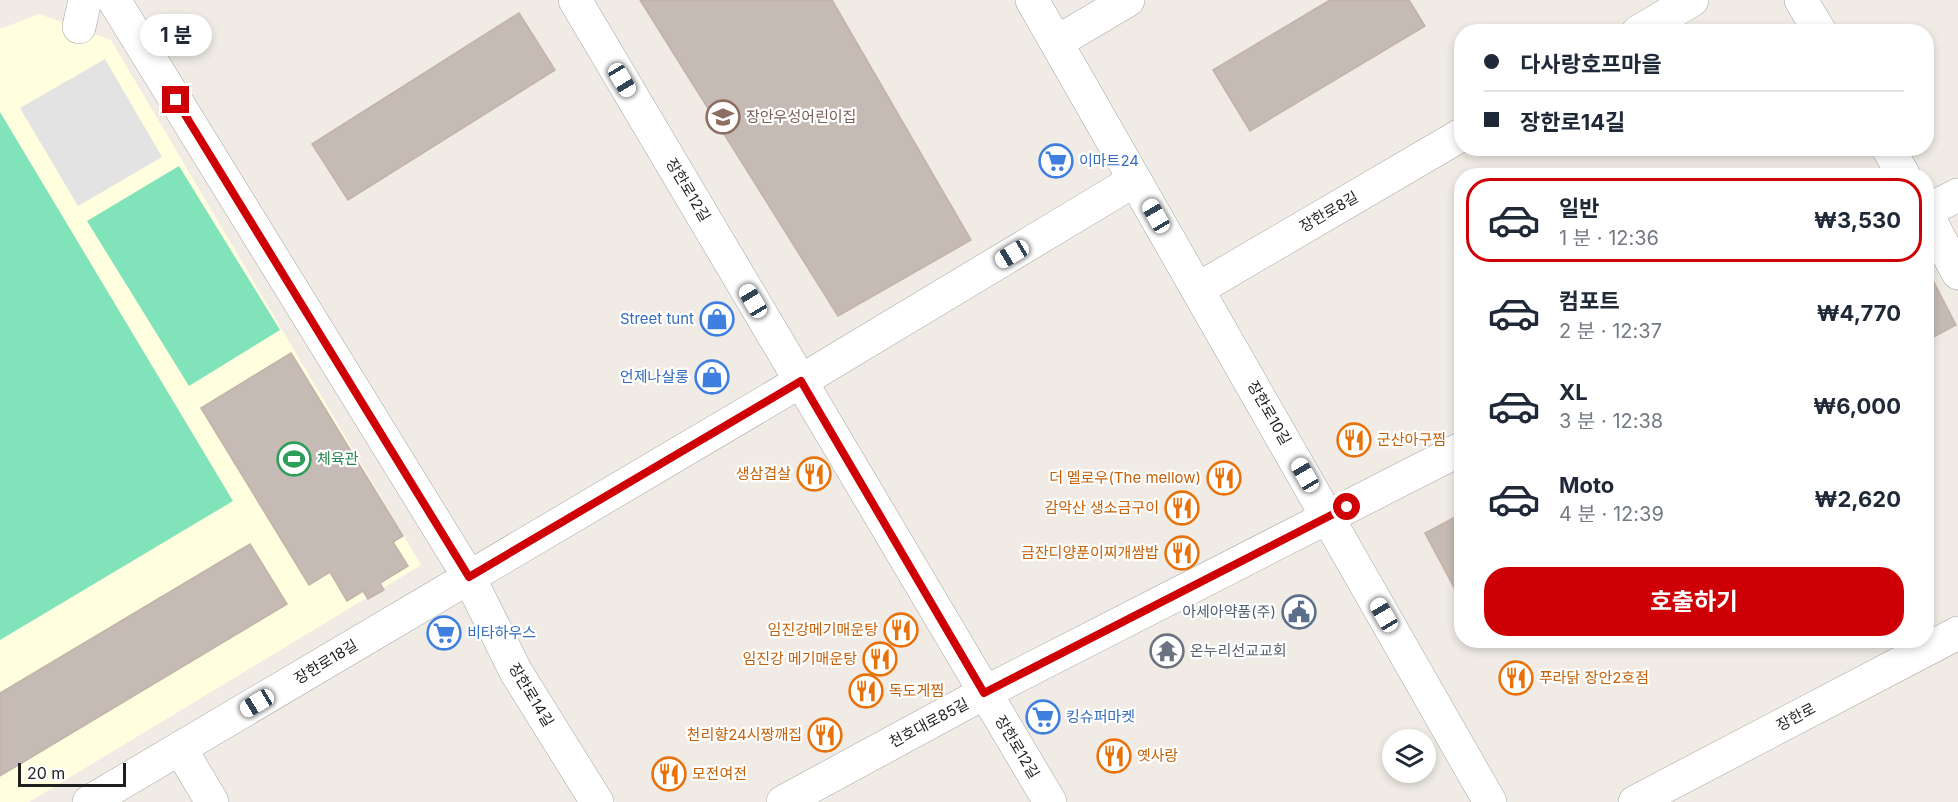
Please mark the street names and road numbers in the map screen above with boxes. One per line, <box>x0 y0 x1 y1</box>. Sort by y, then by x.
street label: 장한로12길 <box>662 155 715 225</box>
street label: 장한로8길 <box>1296 187 1361 236</box>
street label: 장한로10길 <box>1244 377 1295 448</box>
street label: 장한로18길 <box>291 635 361 688</box>
street label: 장한로14길 <box>505 659 558 730</box>
street label: 천호대로85길 <box>886 694 972 751</box>
street label: 장한로 <box>1773 698 1819 735</box>
street label: 장한로12길 <box>991 712 1044 782</box>

